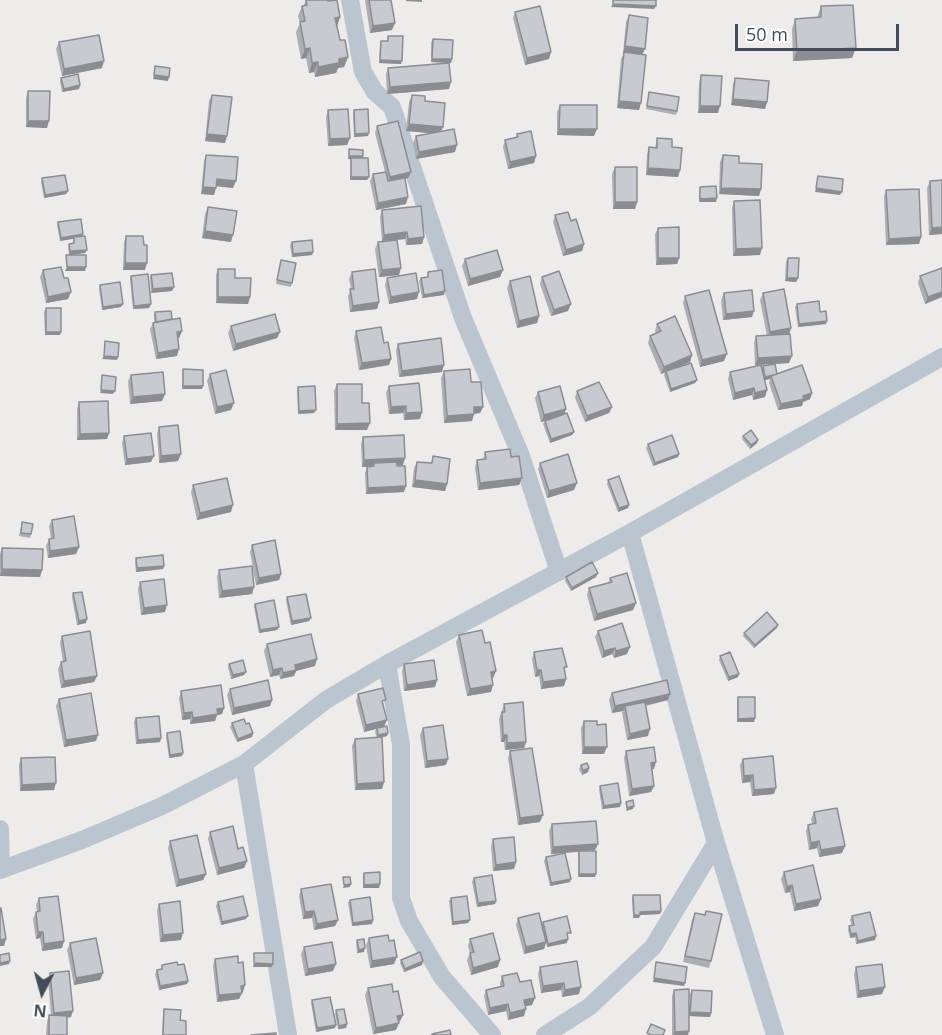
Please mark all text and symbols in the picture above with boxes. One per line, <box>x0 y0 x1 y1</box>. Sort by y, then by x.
scale bar <box>738 12 902 50</box>
text: 50 m <box>746 22 788 46</box>
north arrow <box>12 963 72 1023</box>
text: N <box>33 999 48 1023</box>

